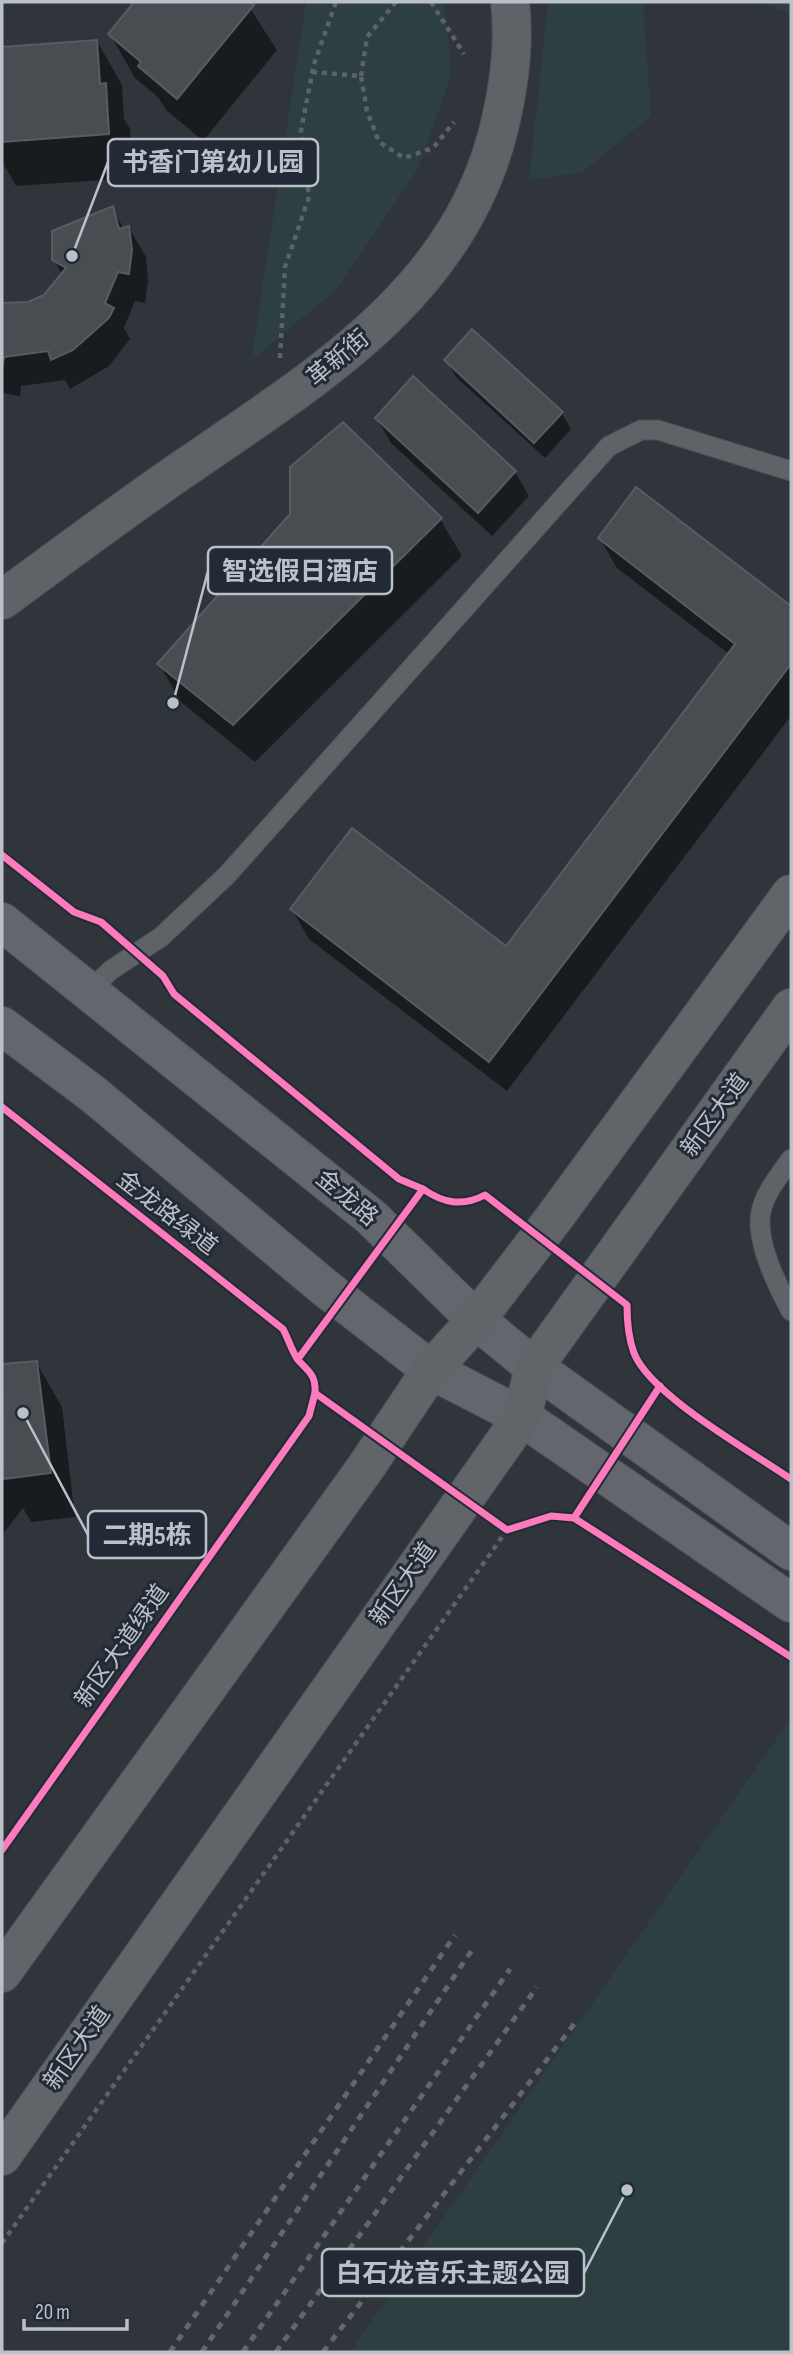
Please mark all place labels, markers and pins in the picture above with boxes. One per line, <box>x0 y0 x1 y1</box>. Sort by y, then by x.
callout: 书香门第幼儿园 <box>108 139 318 186</box>
callout: 智选假日酒店 <box>208 547 392 594</box>
callout: 二期5栋 <box>88 1511 206 1558</box>
callout: 白石龙音乐主题公园 <box>322 2249 584 2296</box>

